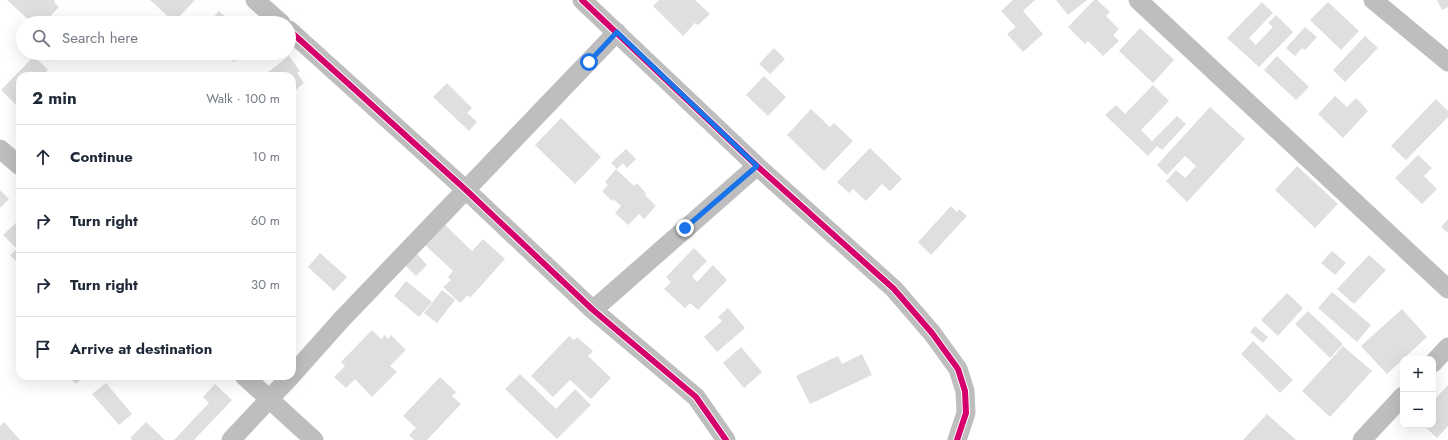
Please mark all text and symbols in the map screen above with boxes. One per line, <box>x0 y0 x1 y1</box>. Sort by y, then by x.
search box <box>16 16 296 60</box>
icon: search <box>30 27 52 49</box>
text: Search here <box>62 27 138 49</box>
route start <box>580 53 598 71</box>
text: 2 min <box>32 86 77 110</box>
text: Walk · 100 m <box>206 89 280 108</box>
icon: ahead <box>32 146 54 168</box>
text: Continue <box>70 146 133 168</box>
text: 10 m <box>252 147 280 166</box>
icon: right <box>32 210 54 232</box>
text: Turn right <box>70 210 138 232</box>
text: 60 m <box>251 211 280 230</box>
route end <box>676 219 694 237</box>
icon: right <box>32 274 54 296</box>
text: Turn right <box>70 274 138 296</box>
text: 30 m <box>251 275 280 294</box>
icon: arrive <box>32 338 54 360</box>
text: Arrive at destination <box>70 338 212 360</box>
map controls <box>1400 356 1436 428</box>
button: + <box>1400 356 1436 392</box>
button: − <box>1400 392 1436 428</box>

